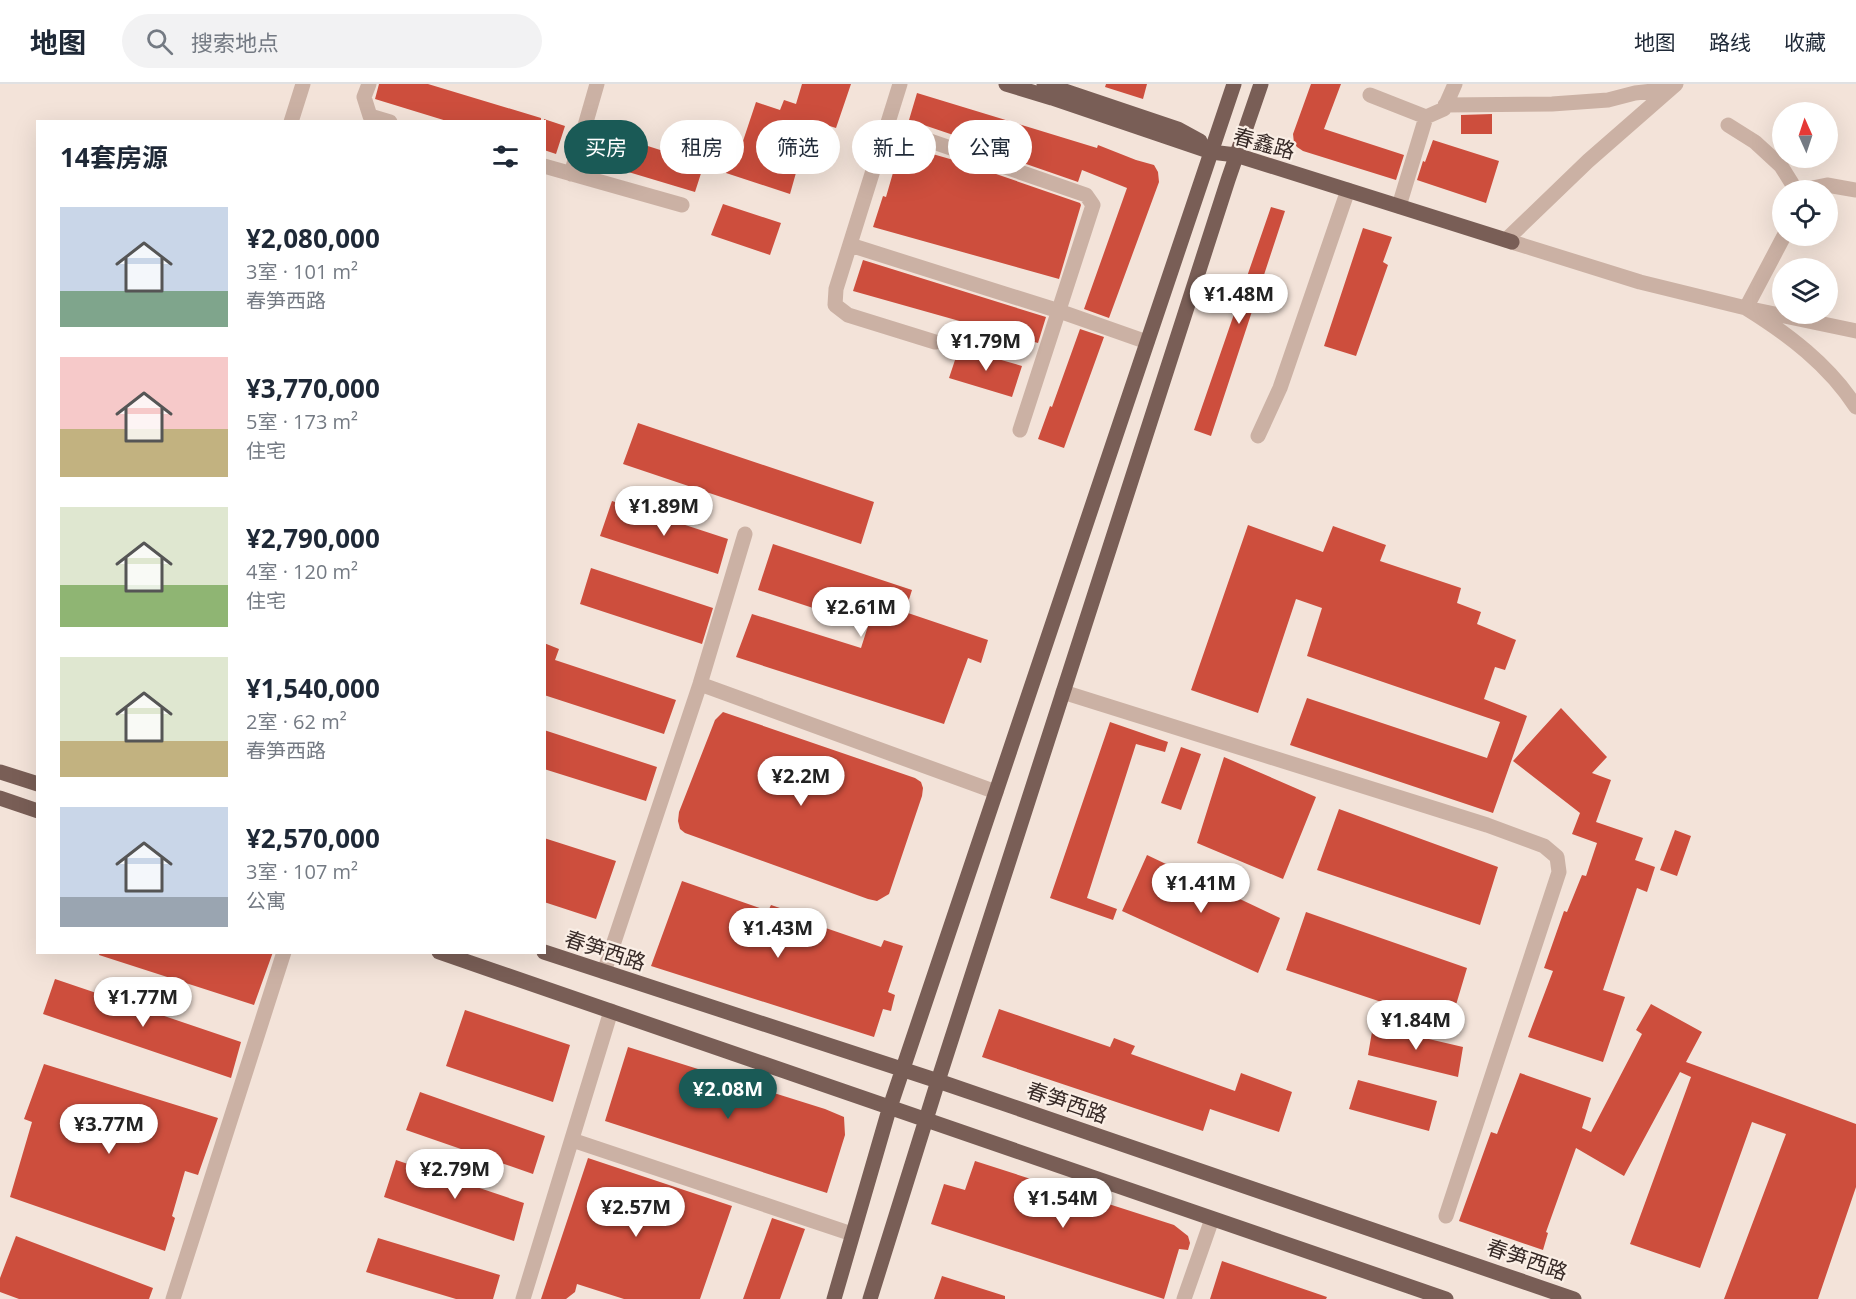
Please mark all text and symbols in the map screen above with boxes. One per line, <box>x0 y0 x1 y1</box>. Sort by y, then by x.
search box <box>122 14 542 68</box>
text: 地图 <box>30 23 86 61</box>
icon: search <box>143 25 176 58</box>
text: 搜索地点 <box>191 27 279 57</box>
text: 地图 <box>1634 28 1676 56</box>
text: 路线 <box>1709 28 1751 56</box>
text: 收藏 <box>1784 28 1826 56</box>
north arrow <box>1772 102 1838 168</box>
map controls <box>1772 102 1838 324</box>
chip: 买房 <box>564 120 648 174</box>
chip: 租房 <box>660 120 744 174</box>
chip: 筛选 <box>756 120 840 174</box>
chip: 新上 <box>852 120 936 174</box>
chip: 公寓 <box>948 120 1032 174</box>
street label: 春鑫路 <box>1230 121 1298 165</box>
text: 14套房源 <box>60 139 168 175</box>
icon: filters <box>489 140 522 173</box>
button: locate <box>1772 180 1838 246</box>
text: ¥2,080,000 <box>246 220 380 256</box>
icon: home <box>108 231 180 303</box>
text: 3室 · 101 m² <box>246 258 358 285</box>
button: layers <box>1772 258 1838 324</box>
pin: ¥1.48M <box>1190 274 1288 325</box>
text: ¥1.48M <box>1204 280 1274 307</box>
text: 春笋西路 <box>246 287 326 314</box>
pin: ¥1.79M <box>937 321 1035 372</box>
text: ¥1.79M <box>951 327 1021 354</box>
text: ¥3,770,000 <box>246 370 380 406</box>
icon: home <box>108 381 180 453</box>
text: 5室 · 173 m² <box>246 408 358 435</box>
text: 住宅 <box>246 437 286 464</box>
pin: ¥1.89M <box>615 486 713 537</box>
text: ¥1.89M <box>629 492 699 519</box>
text: ¥2,790,000 <box>246 520 380 556</box>
icon: home <box>108 531 180 603</box>
text: 4室 · 120 m² <box>246 558 358 585</box>
text: 住宅 <box>246 587 286 614</box>
pin: ¥2.61M <box>812 587 910 638</box>
text: ¥2.61M <box>826 593 896 620</box>
text: ¥1,540,000 <box>246 670 380 706</box>
icon: home <box>108 681 180 753</box>
text: 2室 · 62 m² <box>246 708 347 735</box>
text: 春笋西路 <box>246 737 326 764</box>
pin: ¥2.2M <box>759 756 843 807</box>
text: ¥2.2M <box>772 762 830 789</box>
text: ¥2,570,000 <box>246 820 380 856</box>
icon: home <box>108 831 180 903</box>
text: 3室 · 107 m² <box>246 858 358 885</box>
pin: ¥1.41M <box>1152 863 1250 914</box>
text: ¥1.41M <box>1166 869 1236 896</box>
text: 公寓 <box>246 887 286 914</box>
pin: ¥1.43M <box>729 908 827 959</box>
text: ¥1.43M <box>743 914 813 941</box>
street label: 春笋西路 <box>561 924 650 976</box>
pin: ¥1.77M <box>94 977 192 1028</box>
text: ¥1.77M <box>108 983 178 1010</box>
pin: ¥1.84M <box>1367 1000 1465 1051</box>
text: ¥1.84M <box>1381 1006 1451 1033</box>
pin: ¥2.08M <box>679 1069 777 1120</box>
text: ¥2.08M <box>693 1075 763 1102</box>
street label: 春笋西路 <box>1023 1075 1112 1129</box>
pin: ¥3.77M <box>60 1104 158 1155</box>
text: ¥3.77M <box>74 1110 144 1137</box>
pin: ¥2.79M <box>406 1149 504 1200</box>
text: ¥2.79M <box>420 1155 490 1182</box>
pin: ¥1.54M <box>1014 1178 1112 1229</box>
text: ¥1.54M <box>1028 1184 1098 1211</box>
pin: ¥2.57M <box>587 1187 685 1238</box>
text: ¥2.57M <box>601 1193 671 1220</box>
street label: 春笋西路 <box>1483 1232 1572 1286</box>

